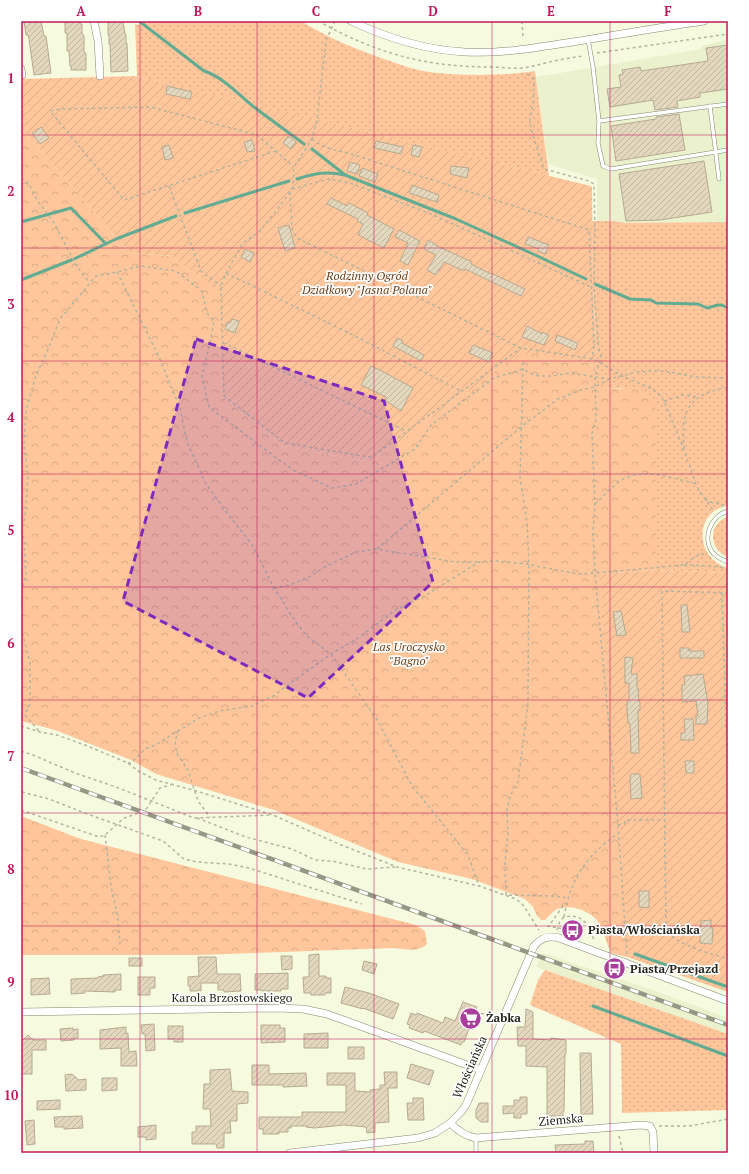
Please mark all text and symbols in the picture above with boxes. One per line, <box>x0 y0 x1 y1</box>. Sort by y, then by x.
text: A <box>76 2 86 20</box>
text: B <box>194 2 202 20</box>
text: C <box>312 2 320 20</box>
text: D <box>428 2 438 20</box>
text: E <box>547 2 555 20</box>
text: F <box>664 2 672 20</box>
text: 1 <box>7 69 15 87</box>
text: 2 <box>7 182 15 200</box>
park label: Rodzinny Ogród Działkowy "Jasna Polana" <box>301 268 432 297</box>
text: 3 <box>7 295 15 313</box>
text: 4 <box>7 408 15 426</box>
text: 5 <box>7 521 15 539</box>
text: 6 <box>7 634 15 652</box>
park label: Las Uroczysko "Bagno" <box>372 639 445 668</box>
text: 7 <box>7 747 15 765</box>
text: 8 <box>7 860 15 878</box>
bus stop icon: Piasta/Włościańska <box>559 917 585 943</box>
place label: Piasta/Włościańska <box>588 922 700 937</box>
bus stop icon: Piasta/Przejazd <box>602 956 628 982</box>
place label: Piasta/Przejazd <box>630 961 719 976</box>
text: 9 <box>7 973 15 991</box>
street label: Karola Brzostowskiego <box>172 990 293 1005</box>
supermarket icon: Żabka <box>457 1005 483 1031</box>
place label: Żabka <box>486 1010 521 1025</box>
street label: Włościańska <box>449 1033 490 1100</box>
text: 10 <box>4 1086 19 1104</box>
street label: Ziemska <box>538 1110 584 1129</box>

